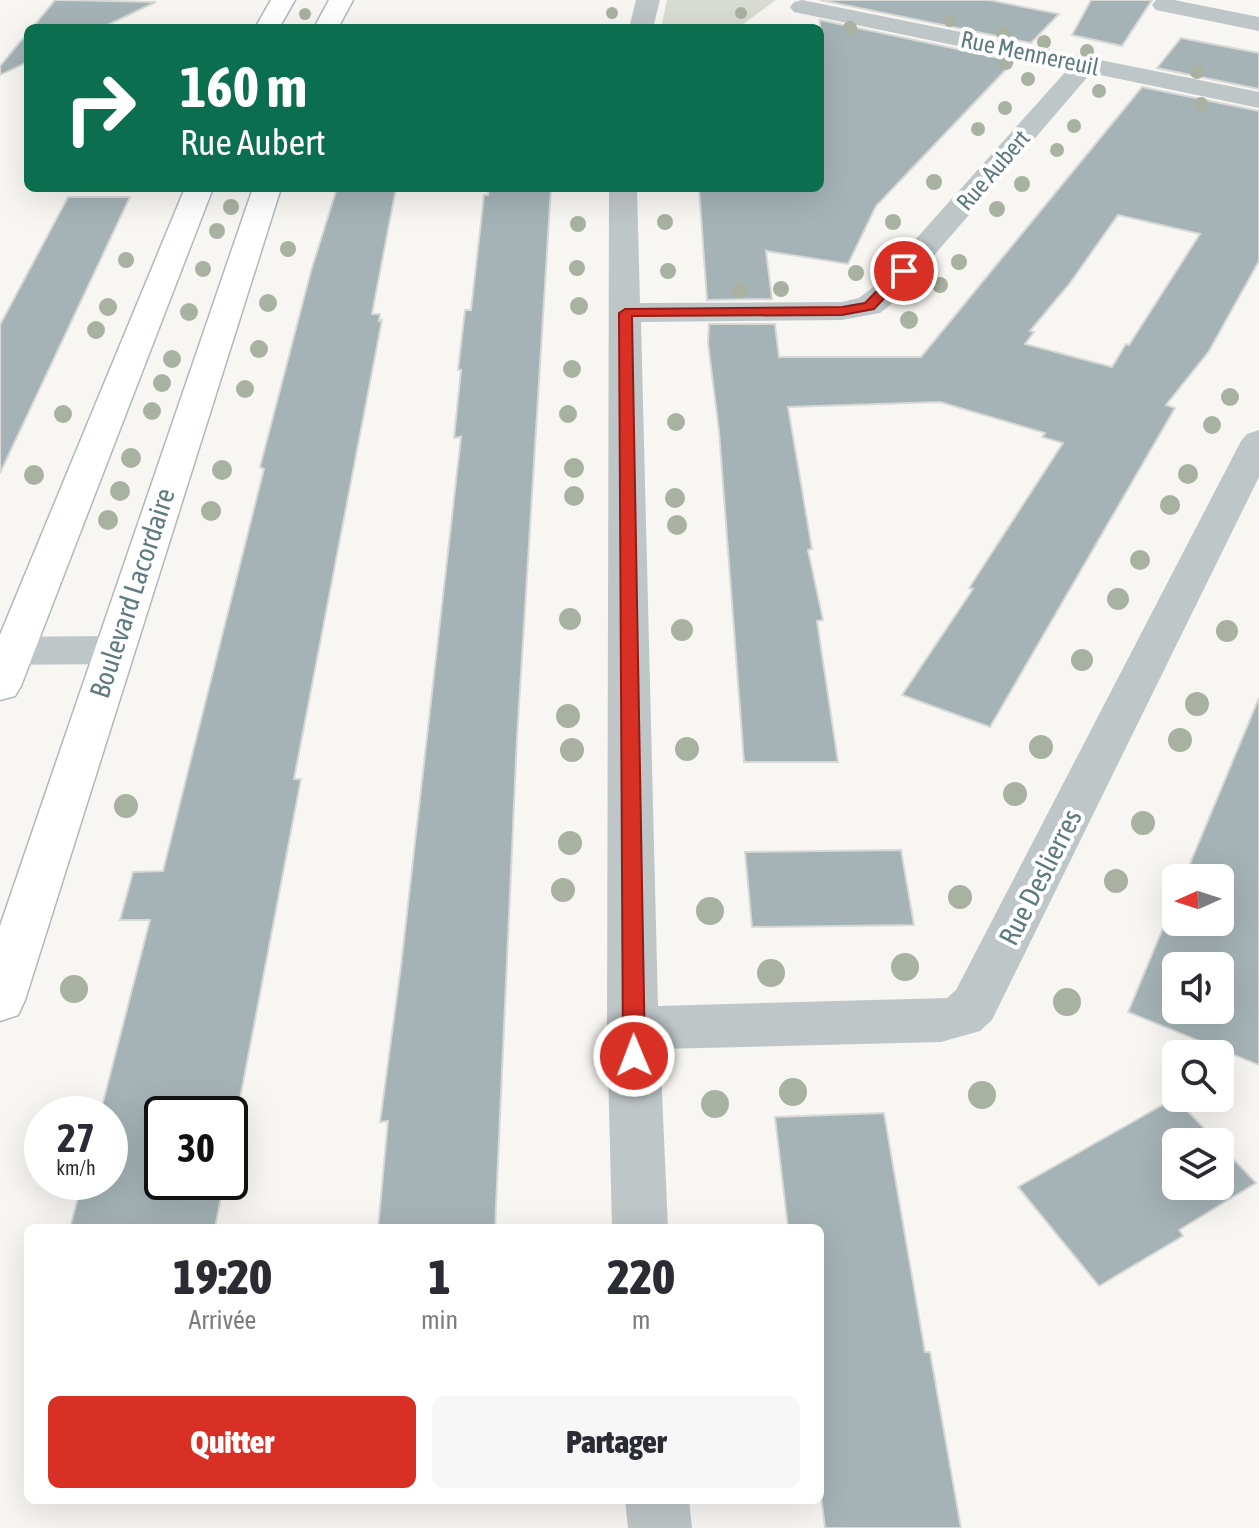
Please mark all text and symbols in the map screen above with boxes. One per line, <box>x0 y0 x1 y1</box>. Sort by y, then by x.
street label: Rue Mennereuil <box>959 25 1102 81</box>
text: 160 m <box>180 55 307 119</box>
icon: right <box>48 56 152 160</box>
text: Rue Aubert <box>180 121 326 163</box>
street label: Rue Aubert <box>951 124 1035 216</box>
pin <box>870 237 938 305</box>
icon: arrive <box>882 249 926 293</box>
street label: Boulevard Lacordaire <box>83 484 181 702</box>
street label: Rue Deslierres <box>992 804 1088 950</box>
north arrow <box>1162 864 1234 936</box>
map controls <box>1162 864 1234 1200</box>
button: sound <box>1162 952 1234 1024</box>
position arrow <box>592 1014 676 1098</box>
button: search <box>1162 1040 1234 1112</box>
speed limit sign: 30 <box>144 1096 248 1200</box>
text: 27 <box>57 1115 95 1160</box>
button: layers <box>1162 1128 1234 1200</box>
text: km/h <box>56 1156 96 1179</box>
text: 19:20 <box>173 1249 272 1304</box>
text: 1 <box>428 1249 451 1304</box>
text: 220 <box>607 1249 675 1304</box>
text: Arrivée <box>188 1305 256 1335</box>
text: min <box>421 1305 458 1335</box>
text: m <box>632 1305 650 1335</box>
button: Quitter <box>48 1396 416 1488</box>
button: Partager <box>432 1396 800 1488</box>

